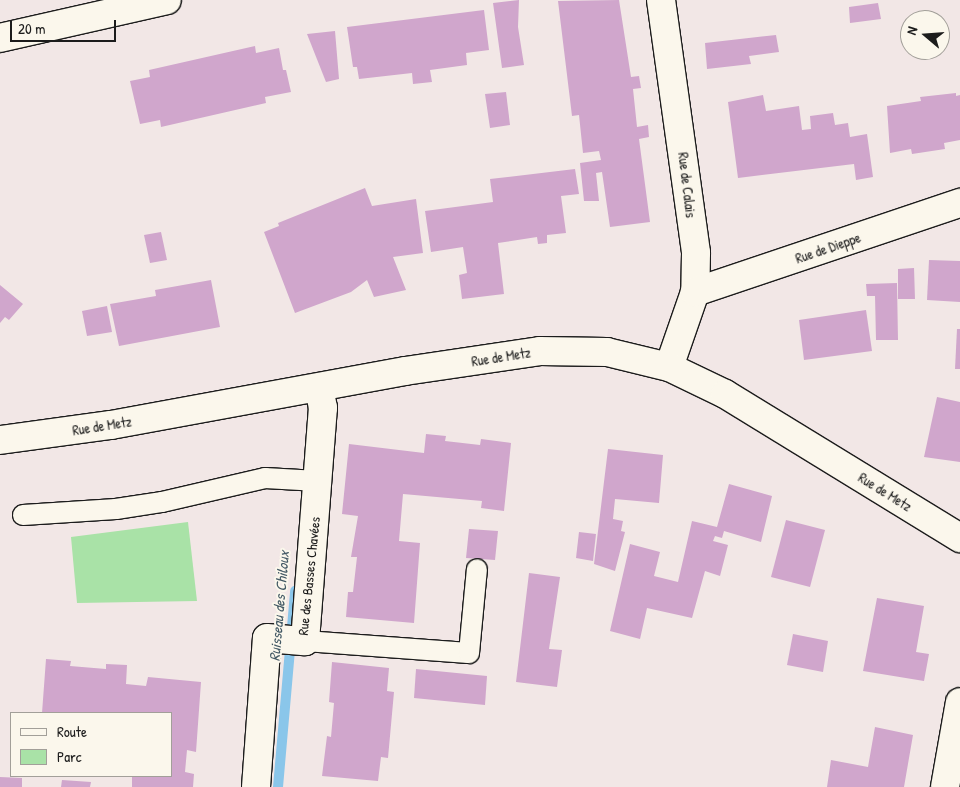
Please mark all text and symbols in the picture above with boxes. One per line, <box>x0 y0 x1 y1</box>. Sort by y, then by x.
scale bar <box>12 10 119 42</box>
north arrow <box>900 10 950 60</box>
text: 20 m <box>18 18 45 39</box>
text: N <box>901 24 921 37</box>
street label: Rue de Calais <box>675 151 699 219</box>
street label: Rue de Dieppe <box>793 229 863 267</box>
street label: Rue de Metz <box>470 344 532 370</box>
street label: Rue de Metz <box>71 413 133 439</box>
street label: Rue de Metz <box>855 469 915 515</box>
street label: Rue des Basses Chavées <box>294 516 324 636</box>
water label: Ruisseau des Chiloux <box>265 550 293 662</box>
legend <box>10 712 172 777</box>
text: Route <box>57 721 87 742</box>
text: Parc <box>57 746 82 767</box>

